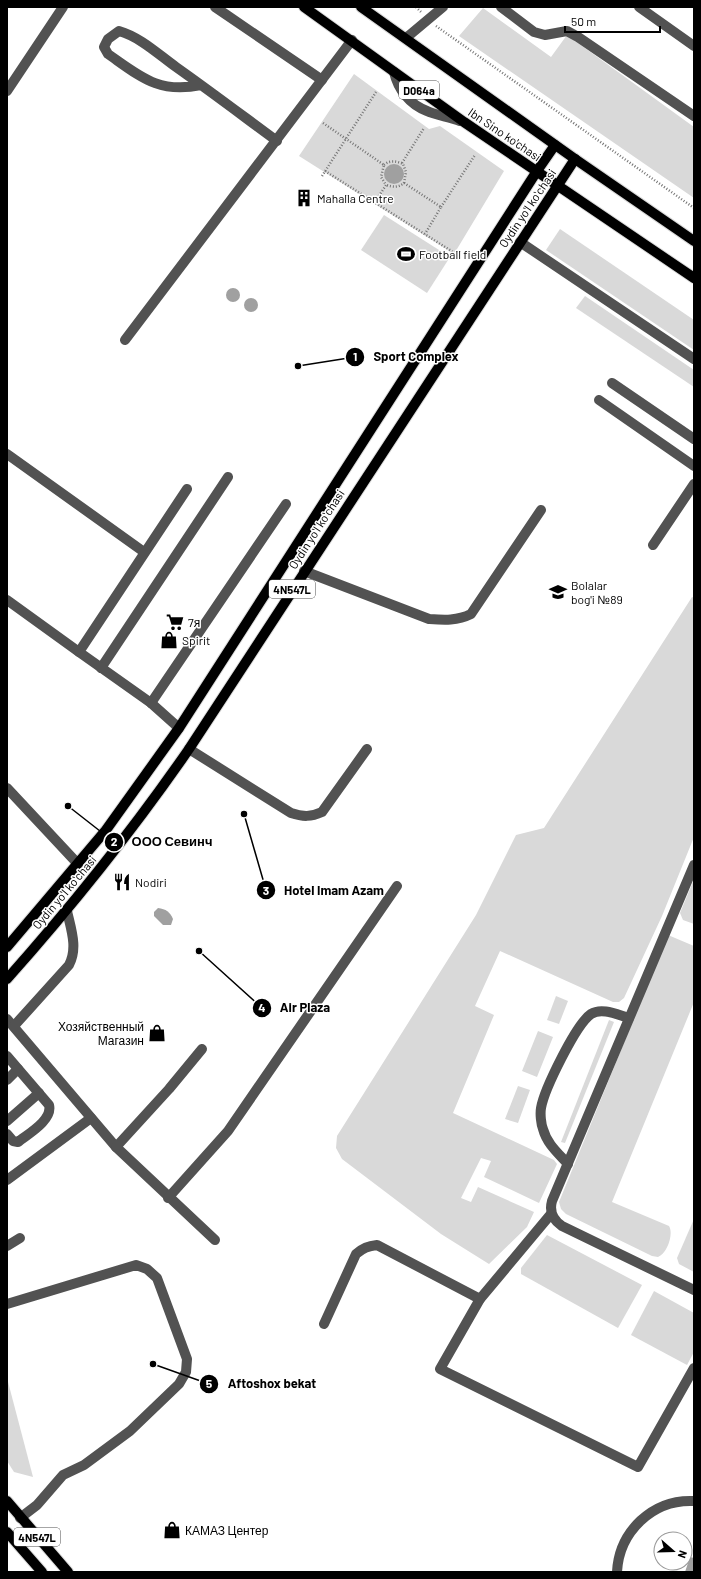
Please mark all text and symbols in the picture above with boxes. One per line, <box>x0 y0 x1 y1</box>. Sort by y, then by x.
scale bar <box>565 8 660 34</box>
text: 50 m <box>571 14 596 28</box>
road number: D064a <box>399 81 439 99</box>
street label: Ibn Sino ko'chasi <box>466 104 544 164</box>
street label: Oydin yoʻl koʻchasi <box>496 166 558 250</box>
building icon: Mahalla Centre <box>294 188 314 208</box>
place label: Mahalla Centre <box>317 191 394 205</box>
sports icon: Football field <box>396 244 416 264</box>
place label: Football field <box>419 247 486 261</box>
callout: Sport Complex <box>345 344 467 369</box>
text: Sport Complex <box>373 348 459 364</box>
text: 1 <box>353 349 357 363</box>
street label: Oydin yoʻl koʻchasi <box>285 487 347 571</box>
place label: Bolalar bog'i №89 <box>571 578 623 606</box>
road number: 4N547L <box>269 580 315 598</box>
school or university icon: Bolalar bog'i №89 <box>548 582 568 602</box>
supermarket icon: 7я <box>165 612 185 632</box>
place label: 7я <box>188 615 200 629</box>
shop icon: Spirit <box>159 630 179 650</box>
place label: Spirit <box>182 633 211 647</box>
callout: ООО Севинч <box>104 829 221 854</box>
text: ООО Севинч <box>132 833 212 849</box>
text: 2 <box>111 834 118 848</box>
street label: Oydin yoʻl koʻchasi <box>29 852 99 932</box>
restaurant icon: Nodiri <box>112 872 132 892</box>
place label: Nodiri <box>135 875 167 889</box>
callout: Hotel Imam Azam <box>256 878 392 903</box>
text: Hotel Imam Azam <box>284 882 384 898</box>
text: 3 <box>263 883 269 897</box>
callout: Air Plaza <box>252 995 338 1020</box>
text: Air Plaza <box>280 999 330 1015</box>
text: 4 <box>258 1000 266 1014</box>
place label: Хозяйственный Магазин <box>58 1019 144 1047</box>
shop icon: Хозяйственный Магазин <box>147 1023 167 1043</box>
callout: Aftoshox bekat <box>199 1371 324 1396</box>
text: Aftoshox bekat <box>228 1375 316 1391</box>
text: 5 <box>206 1376 213 1390</box>
shop icon: КАМАЗ Центер <box>162 1520 182 1540</box>
place label: КАМАЗ Центер <box>185 1523 269 1538</box>
road number: 4N547L <box>14 1528 60 1546</box>
north arrow <box>653 1531 693 1571</box>
text: N <box>676 1549 690 1560</box>

